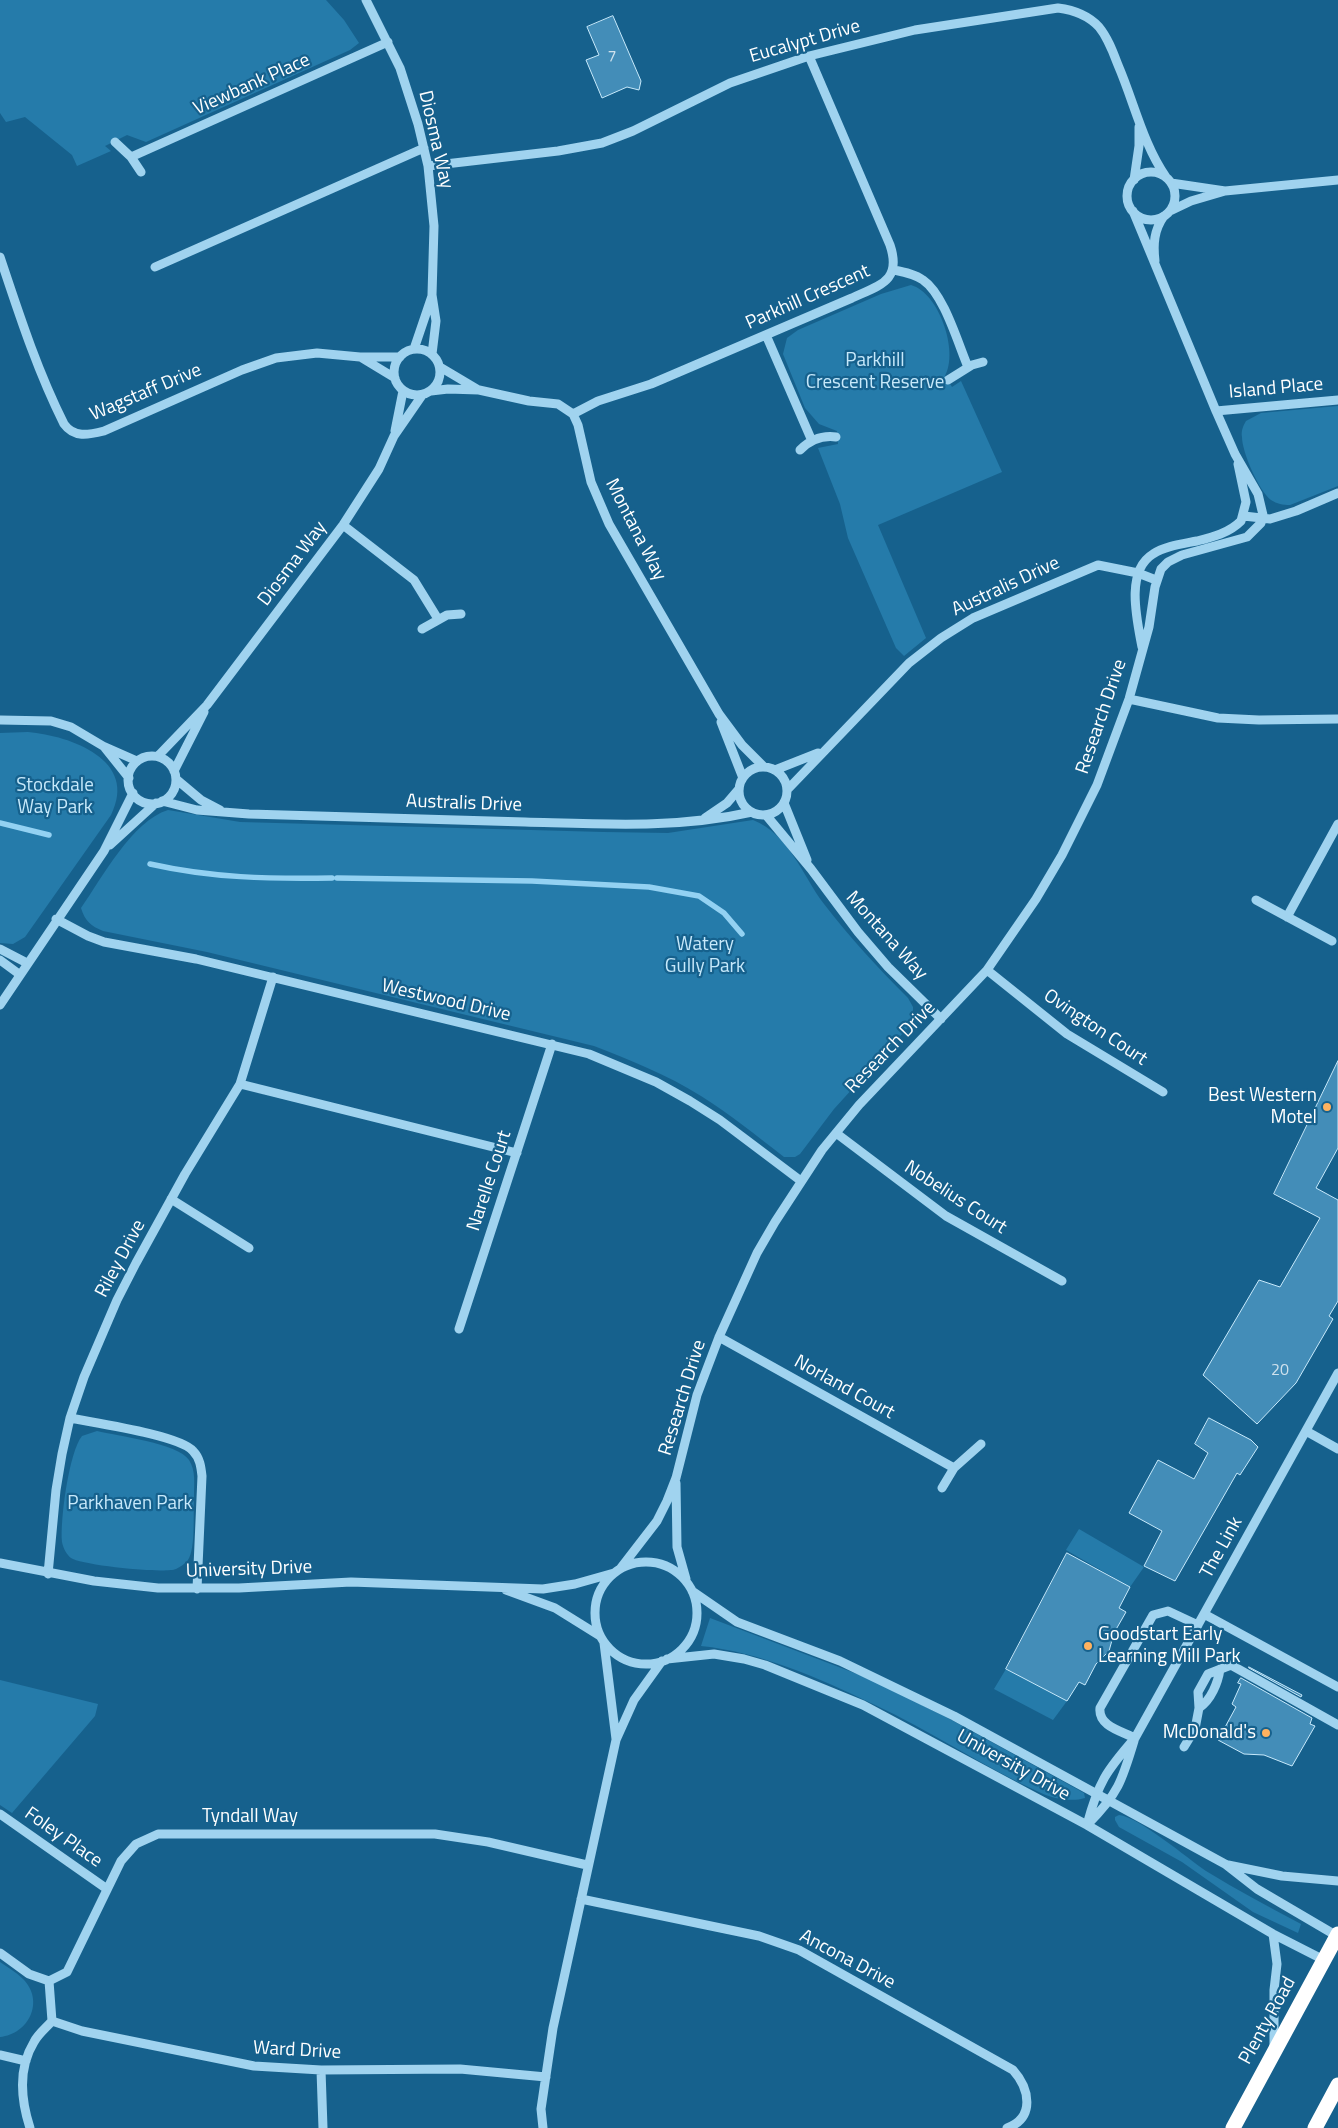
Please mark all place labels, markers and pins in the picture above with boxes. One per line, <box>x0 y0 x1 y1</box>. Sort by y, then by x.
place label: Best Western Motel <box>1208 1085 1317 1129</box>
marker: Best Western Motel <box>1321 1101 1333 1113</box>
place label: Goodstart Early Learning Mill Park <box>1098 1624 1241 1668</box>
marker: Goodstart Early Learning Mill Park <box>1082 1640 1094 1652</box>
place label: McDonald's <box>1163 1722 1256 1744</box>
marker: McDonald's <box>1260 1727 1272 1739</box>

